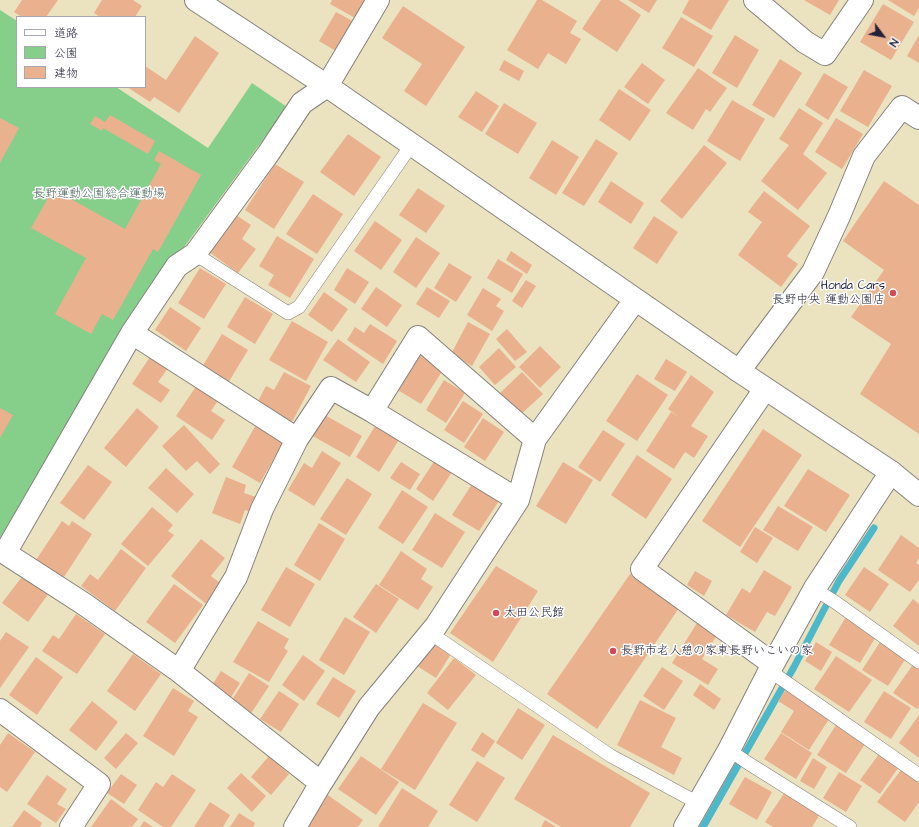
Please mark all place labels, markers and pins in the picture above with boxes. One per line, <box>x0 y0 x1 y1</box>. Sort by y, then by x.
place label: Honda Cars 長野中央 運動公園店 <box>772 279 885 307</box>
marker: Honda Cars 長野中央 運動公園店 <box>888 288 898 298</box>
place label: 太田公民館 <box>504 606 564 620</box>
marker: 太田公民館 <box>491 608 501 618</box>
place label: 長野市老人憩の家東長野いこいの家 <box>621 644 813 658</box>
marker: 長野市老人憩の家東長野いこいの家 <box>608 646 618 656</box>

